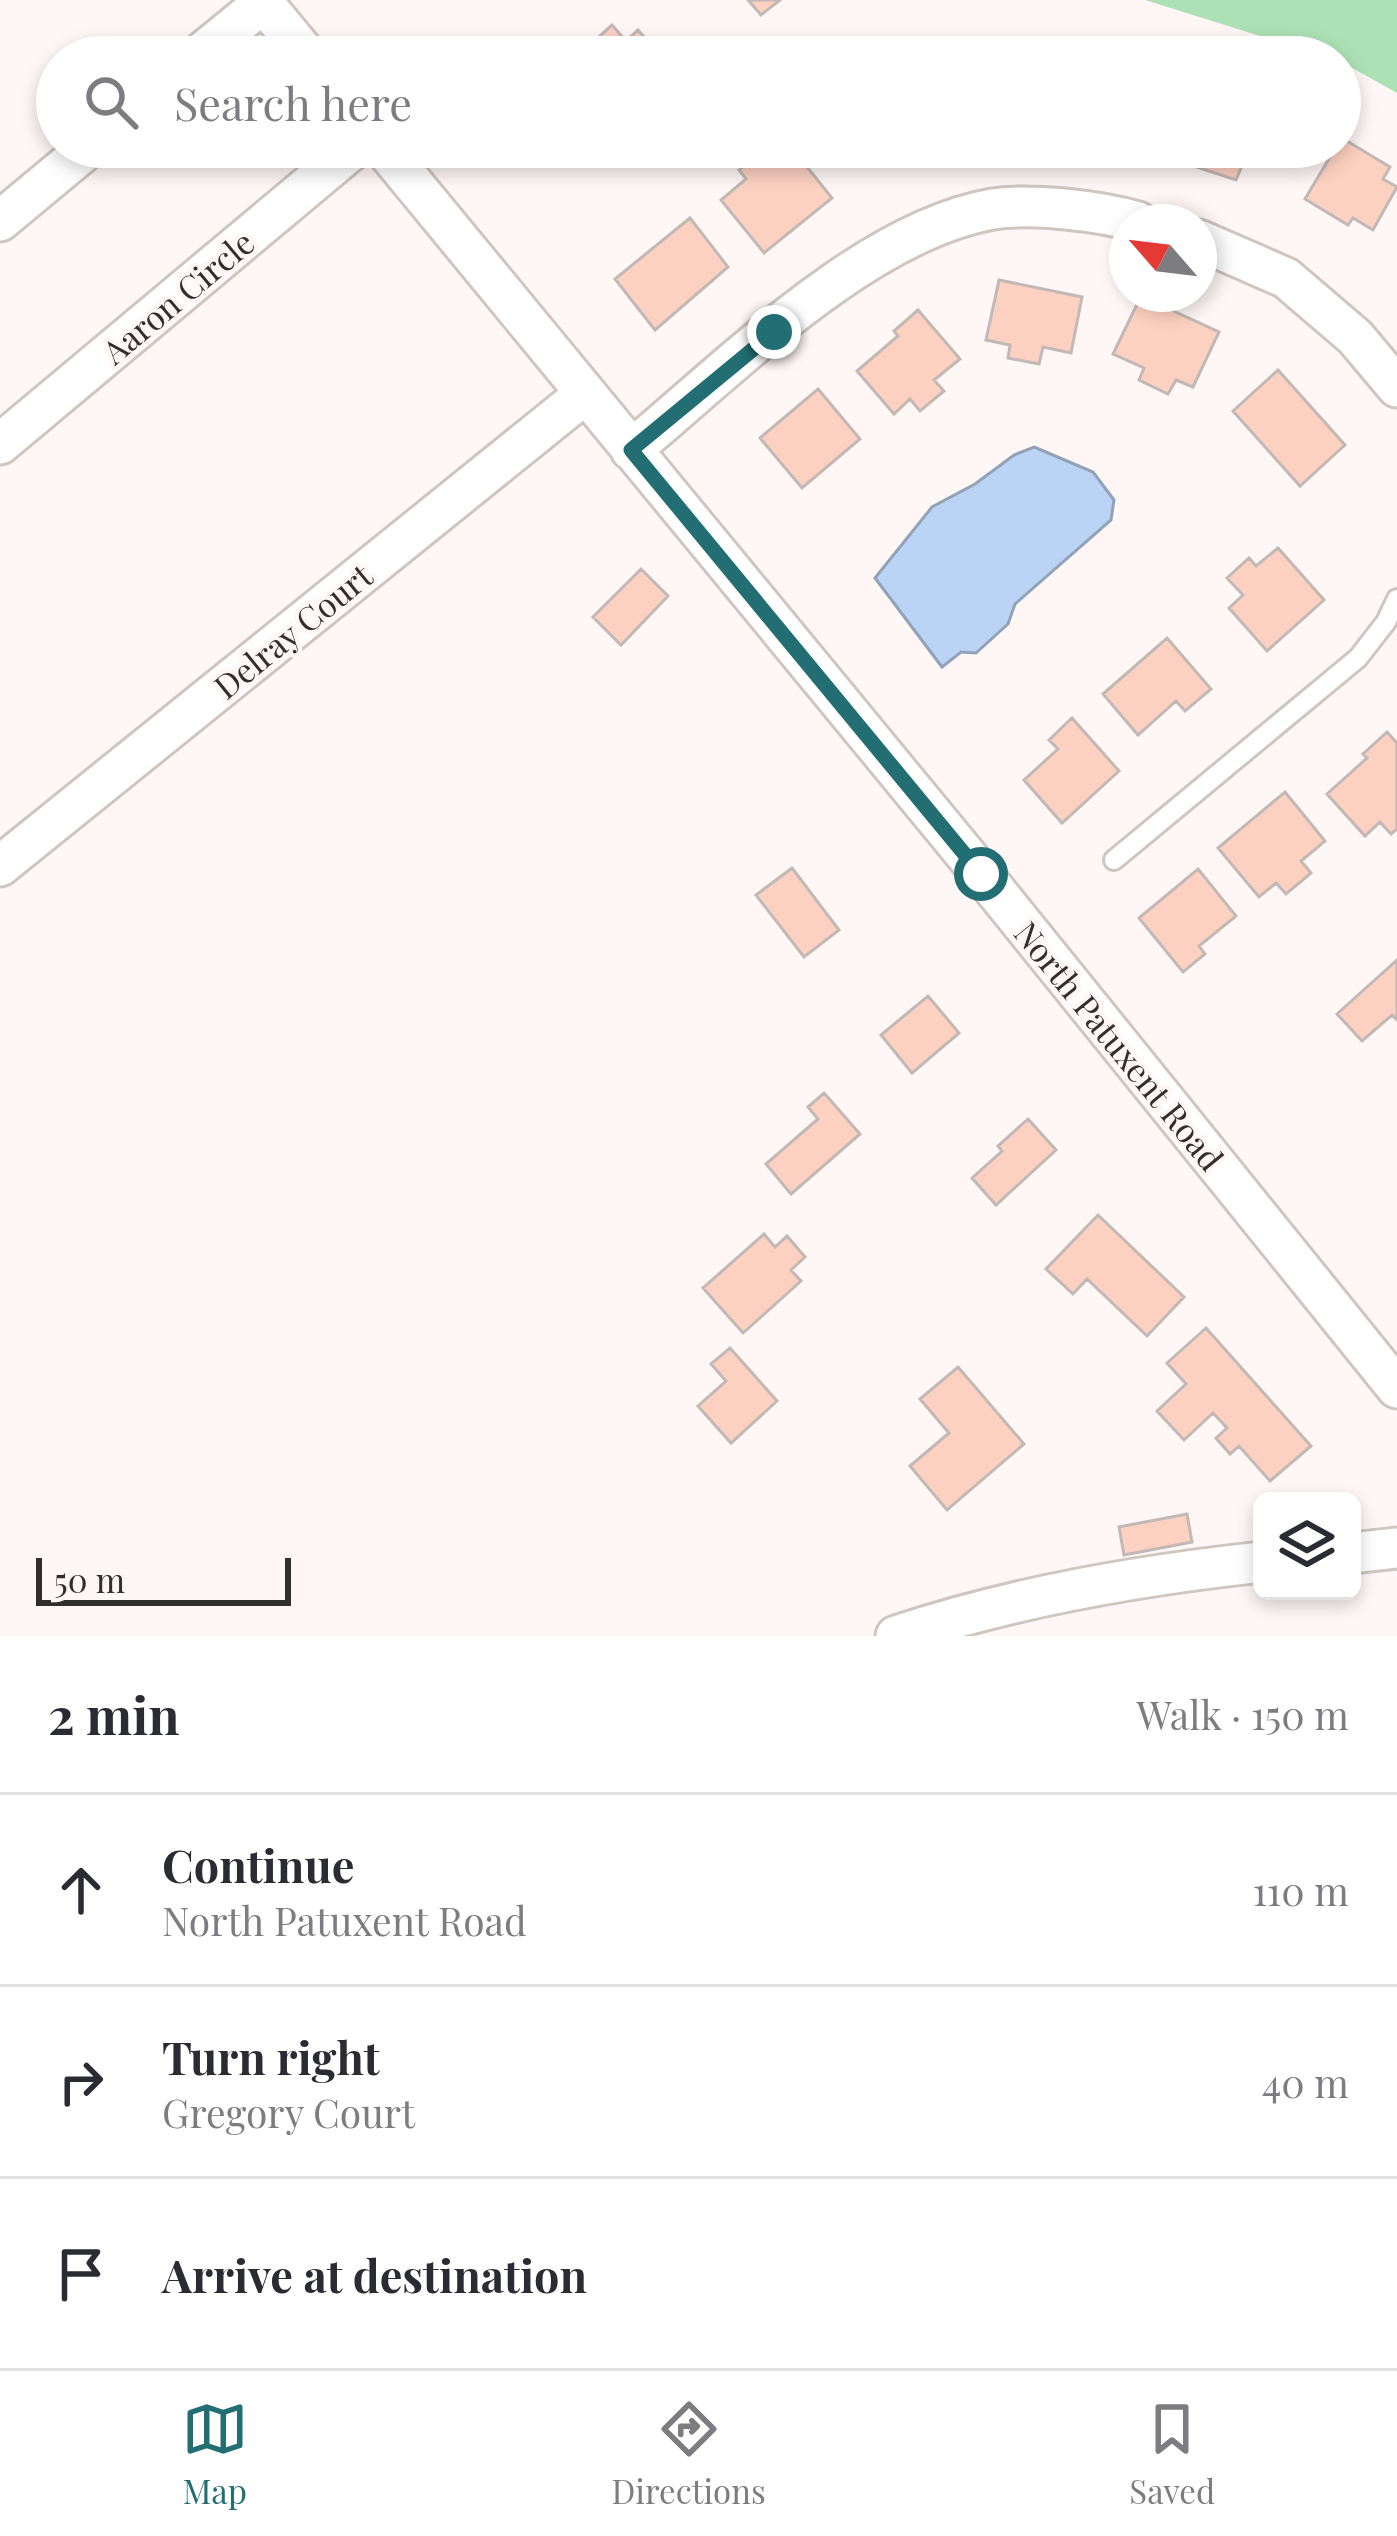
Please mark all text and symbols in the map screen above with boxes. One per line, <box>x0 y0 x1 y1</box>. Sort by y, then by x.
search box <box>36 36 1361 168</box>
icon: search <box>78 69 144 135</box>
text: Search here <box>174 72 412 132</box>
north arrow <box>1109 204 1217 312</box>
street label: Aaron Circle <box>91 220 262 373</box>
route end <box>747 305 801 359</box>
street label: Delray Court <box>204 552 381 707</box>
route start <box>954 847 1008 901</box>
street label: North Patuxent Road <box>1006 911 1234 1179</box>
map controls <box>1253 1492 1361 1600</box>
button: layers <box>1253 1492 1361 1600</box>
scale bar <box>36 1552 291 1605</box>
text: 50 m <box>54 1557 125 1601</box>
text: 2 min <box>48 1680 180 1748</box>
text: Walk · 150 m <box>1136 1688 1349 1740</box>
text: Continue <box>162 1834 354 1894</box>
icon: ahead <box>48 1857 114 1923</box>
text: 110 m <box>1252 1864 1349 1916</box>
text: North Patuxent Road <box>162 1894 527 1946</box>
text: Turn right <box>162 2026 380 2086</box>
icon: right <box>48 2049 114 2115</box>
text: 40 m <box>1262 2056 1349 2108</box>
text: Gregory Court <box>162 2086 415 2138</box>
icon: arrive <box>48 2241 114 2307</box>
text: Arrive at destination <box>162 2244 587 2304</box>
tab: Map <box>182 2396 248 2512</box>
tab: Directions <box>611 2396 766 2512</box>
tab: Saved <box>1129 2396 1215 2512</box>

